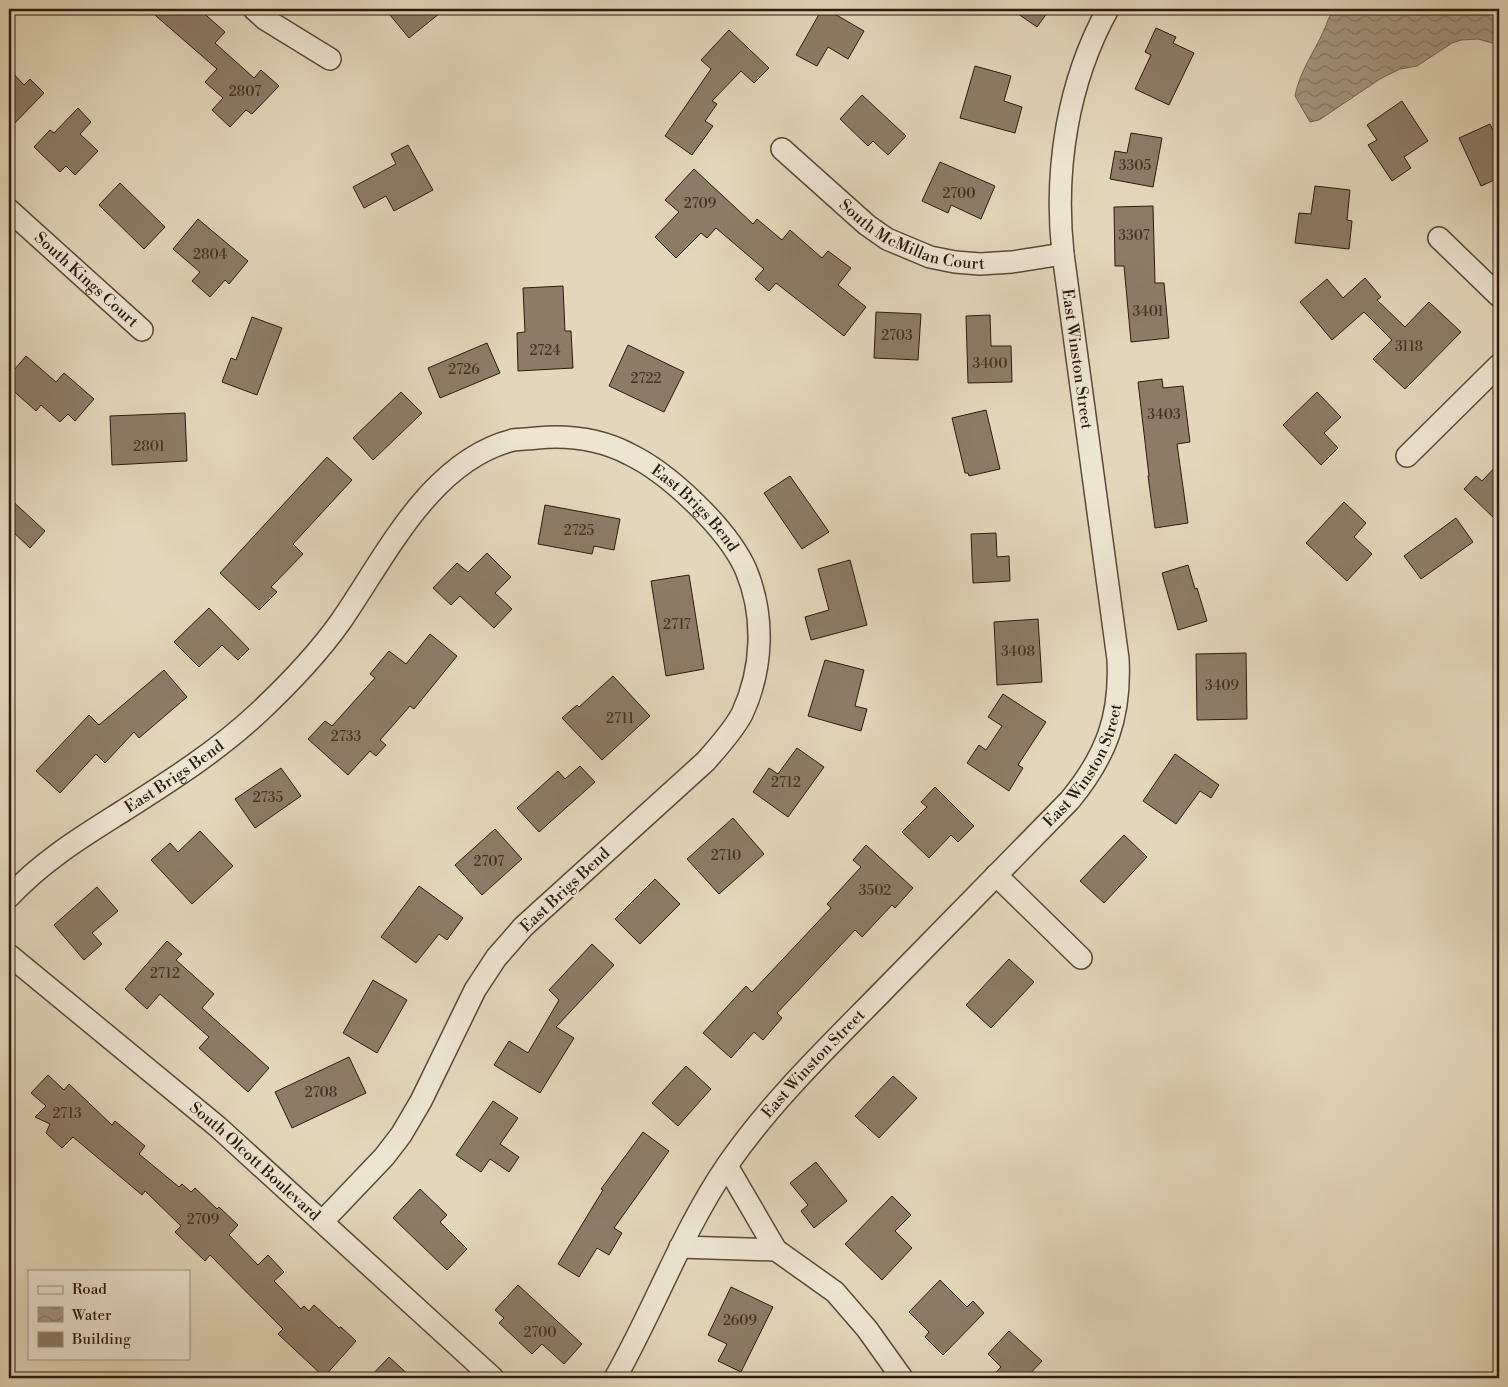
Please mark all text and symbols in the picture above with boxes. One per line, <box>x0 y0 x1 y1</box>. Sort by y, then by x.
house number: 2807 <box>229 83 261 101</box>
house number: 3305 <box>1119 157 1152 175</box>
house number: 2700 <box>942 185 976 203</box>
house number: 2709 <box>684 195 716 213</box>
street label: South McMillan Court <box>835 195 985 274</box>
house number: 3307 <box>1118 227 1150 245</box>
street label: South Kings Court <box>30 228 143 332</box>
house number: 2804 <box>193 246 227 264</box>
street label: East Winston Street <box>1057 287 1097 431</box>
house number: 3401 <box>1132 303 1164 321</box>
house number: 2703 <box>881 327 913 345</box>
house number: 3118 <box>1395 338 1423 356</box>
house number: 2724 <box>529 342 561 360</box>
house number: 3400 <box>973 355 1007 373</box>
house number: 2726 <box>448 361 480 379</box>
house number: 2722 <box>631 370 661 388</box>
house number: 3403 <box>1147 406 1181 424</box>
house number: 2801 <box>133 438 165 456</box>
street label: East Brigs Bend <box>647 460 743 556</box>
house number: 2725 <box>564 522 595 540</box>
house number: 2717 <box>663 616 691 634</box>
house number: 3408 <box>1001 643 1035 661</box>
house number: 3409 <box>1205 677 1239 695</box>
street label: East Winston Street <box>1039 702 1126 831</box>
house number: 2711 <box>606 710 634 728</box>
house number: 2733 <box>331 728 361 746</box>
street label: East Brigs Bend <box>121 736 228 817</box>
house number: 2712 <box>771 774 801 792</box>
house number: 2735 <box>253 789 283 807</box>
street label: East Brigs Bend <box>516 843 614 937</box>
house number: 2710 <box>711 847 741 865</box>
house number: 2707 <box>474 853 504 871</box>
house number: 3502 <box>859 882 891 900</box>
house number: 2712 <box>150 965 180 983</box>
street label: East Winston Street <box>757 1005 869 1122</box>
house number: 2708 <box>305 1084 337 1102</box>
street label: South Olcott Boulevard <box>185 1098 324 1225</box>
house number: 2713 <box>52 1105 82 1123</box>
house number: 2709 <box>187 1211 219 1229</box>
legend <box>28 1270 190 1360</box>
text: Road <box>72 1280 107 1299</box>
text: Water <box>71 1306 112 1325</box>
house number: 2609 <box>723 1312 757 1330</box>
house number: 2700 <box>523 1324 557 1342</box>
text: Building <box>71 1330 131 1349</box>

